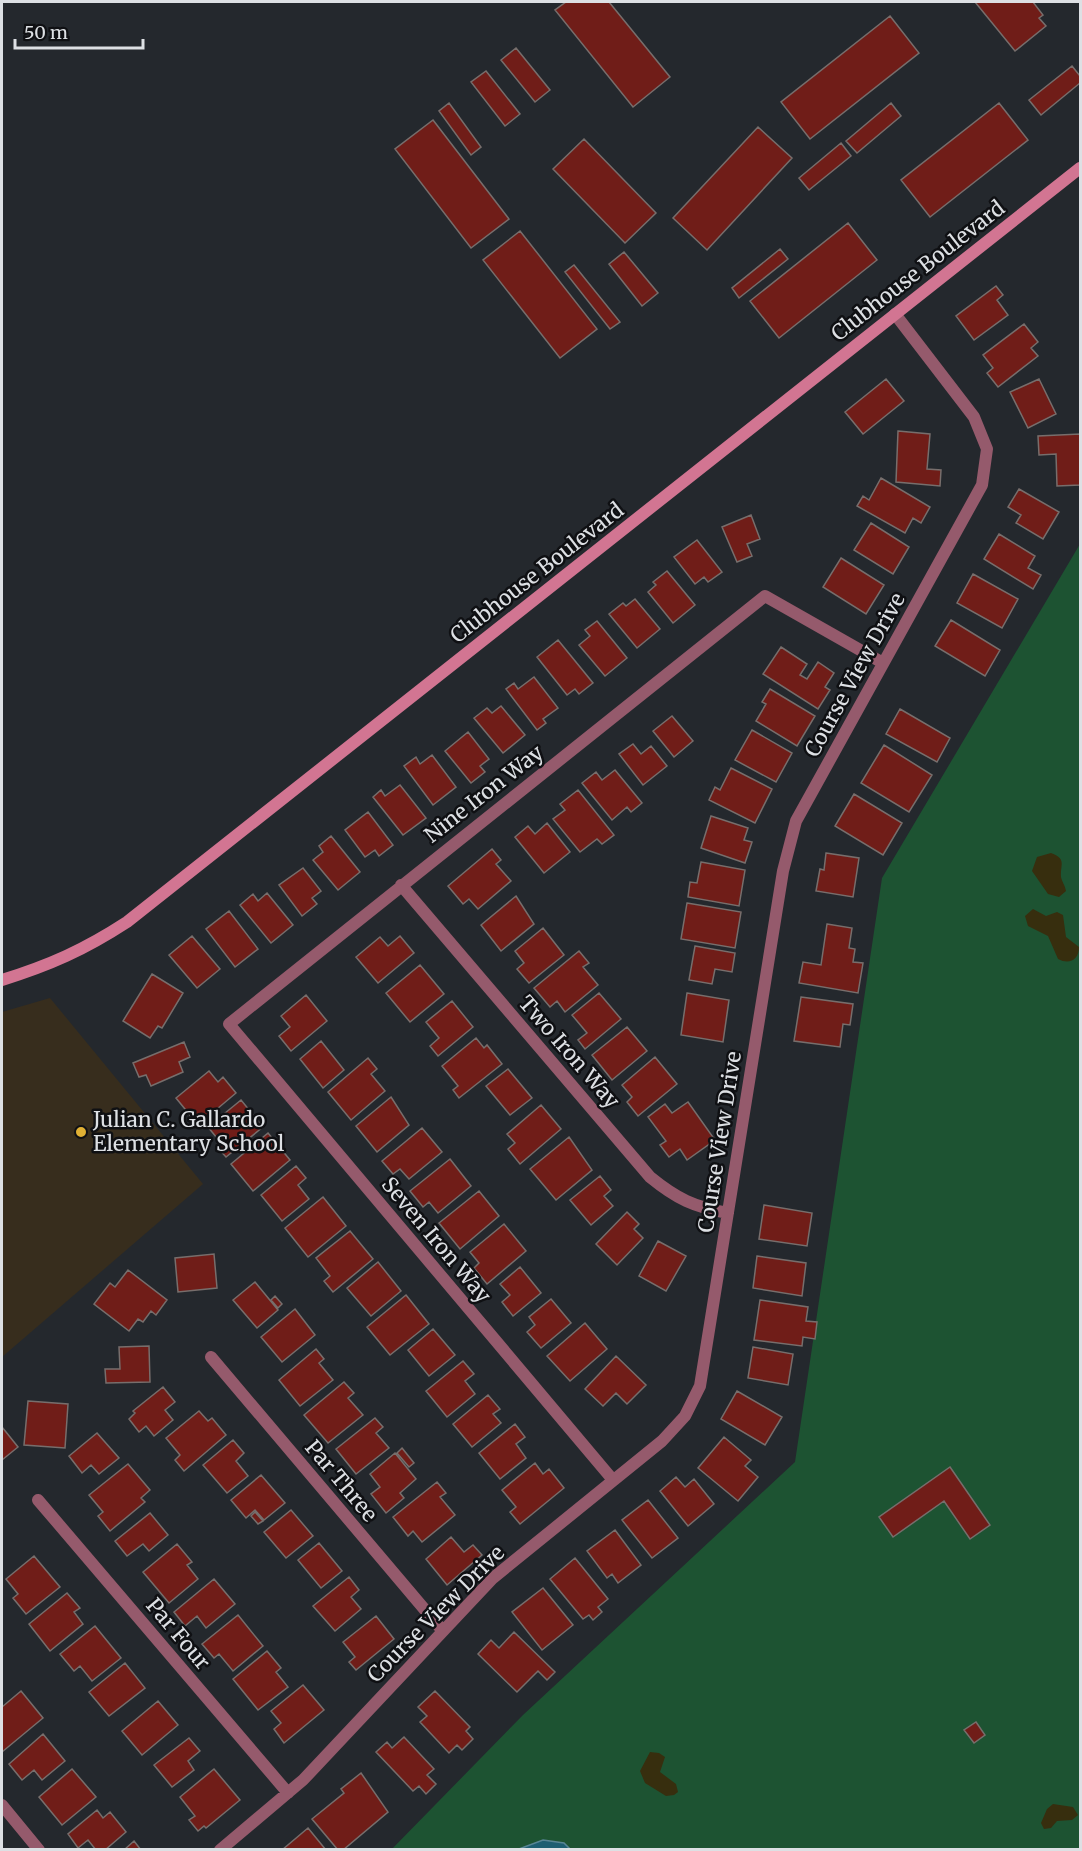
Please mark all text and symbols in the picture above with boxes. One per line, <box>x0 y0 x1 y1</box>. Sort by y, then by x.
scale bar <box>15 12 142 50</box>
text: 50 m <box>24 21 68 44</box>
street label: Clubhouse Boulevard <box>826 194 1010 347</box>
street label: Clubhouse Boulevard <box>445 496 629 649</box>
street label: Course View Drive <box>798 588 911 761</box>
street label: Nine Iron Way <box>419 738 549 848</box>
street label: Two Iron Way <box>513 990 626 1114</box>
street label: Course View Drive <box>692 1049 747 1235</box>
place label: Julian C. Gallardo Elementary School <box>92 1106 285 1157</box>
marker: Julian C. Gallardo Elementary School <box>74 1125 88 1139</box>
street label: Seven Iron Way <box>376 1171 497 1309</box>
street label: Par Three <box>299 1434 383 1527</box>
street label: Course View Drive <box>361 1539 510 1688</box>
street label: Par Four <box>141 1592 216 1675</box>

